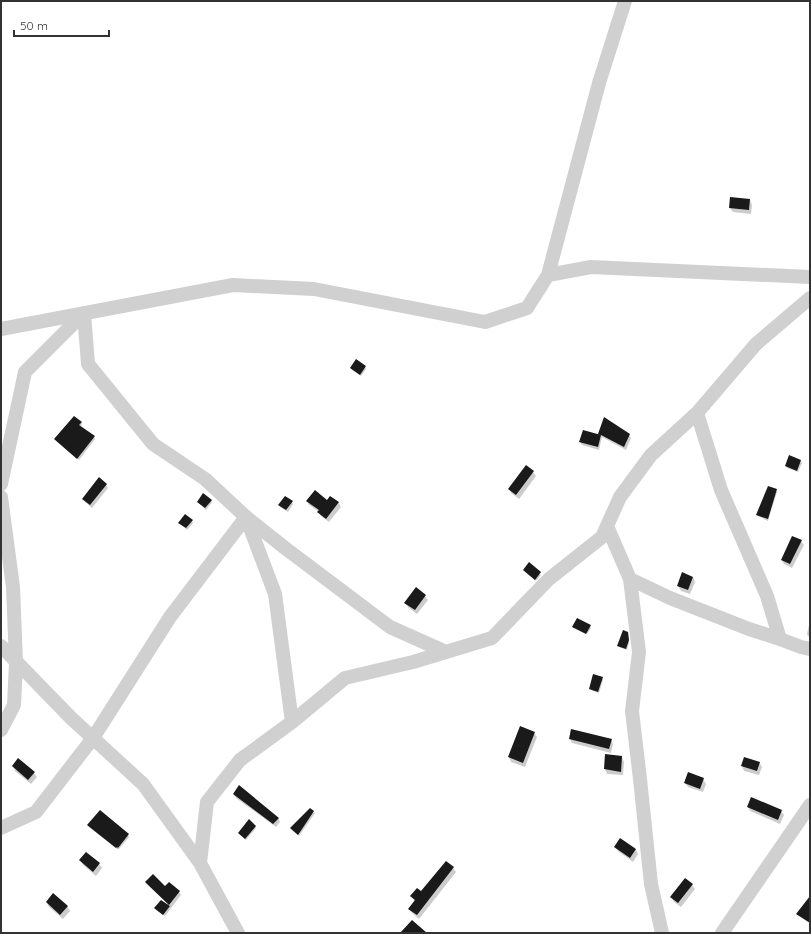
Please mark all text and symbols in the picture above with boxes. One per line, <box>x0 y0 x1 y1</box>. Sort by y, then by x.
scale bar <box>14 12 109 38</box>
text: 50 m <box>20 18 48 33</box>

